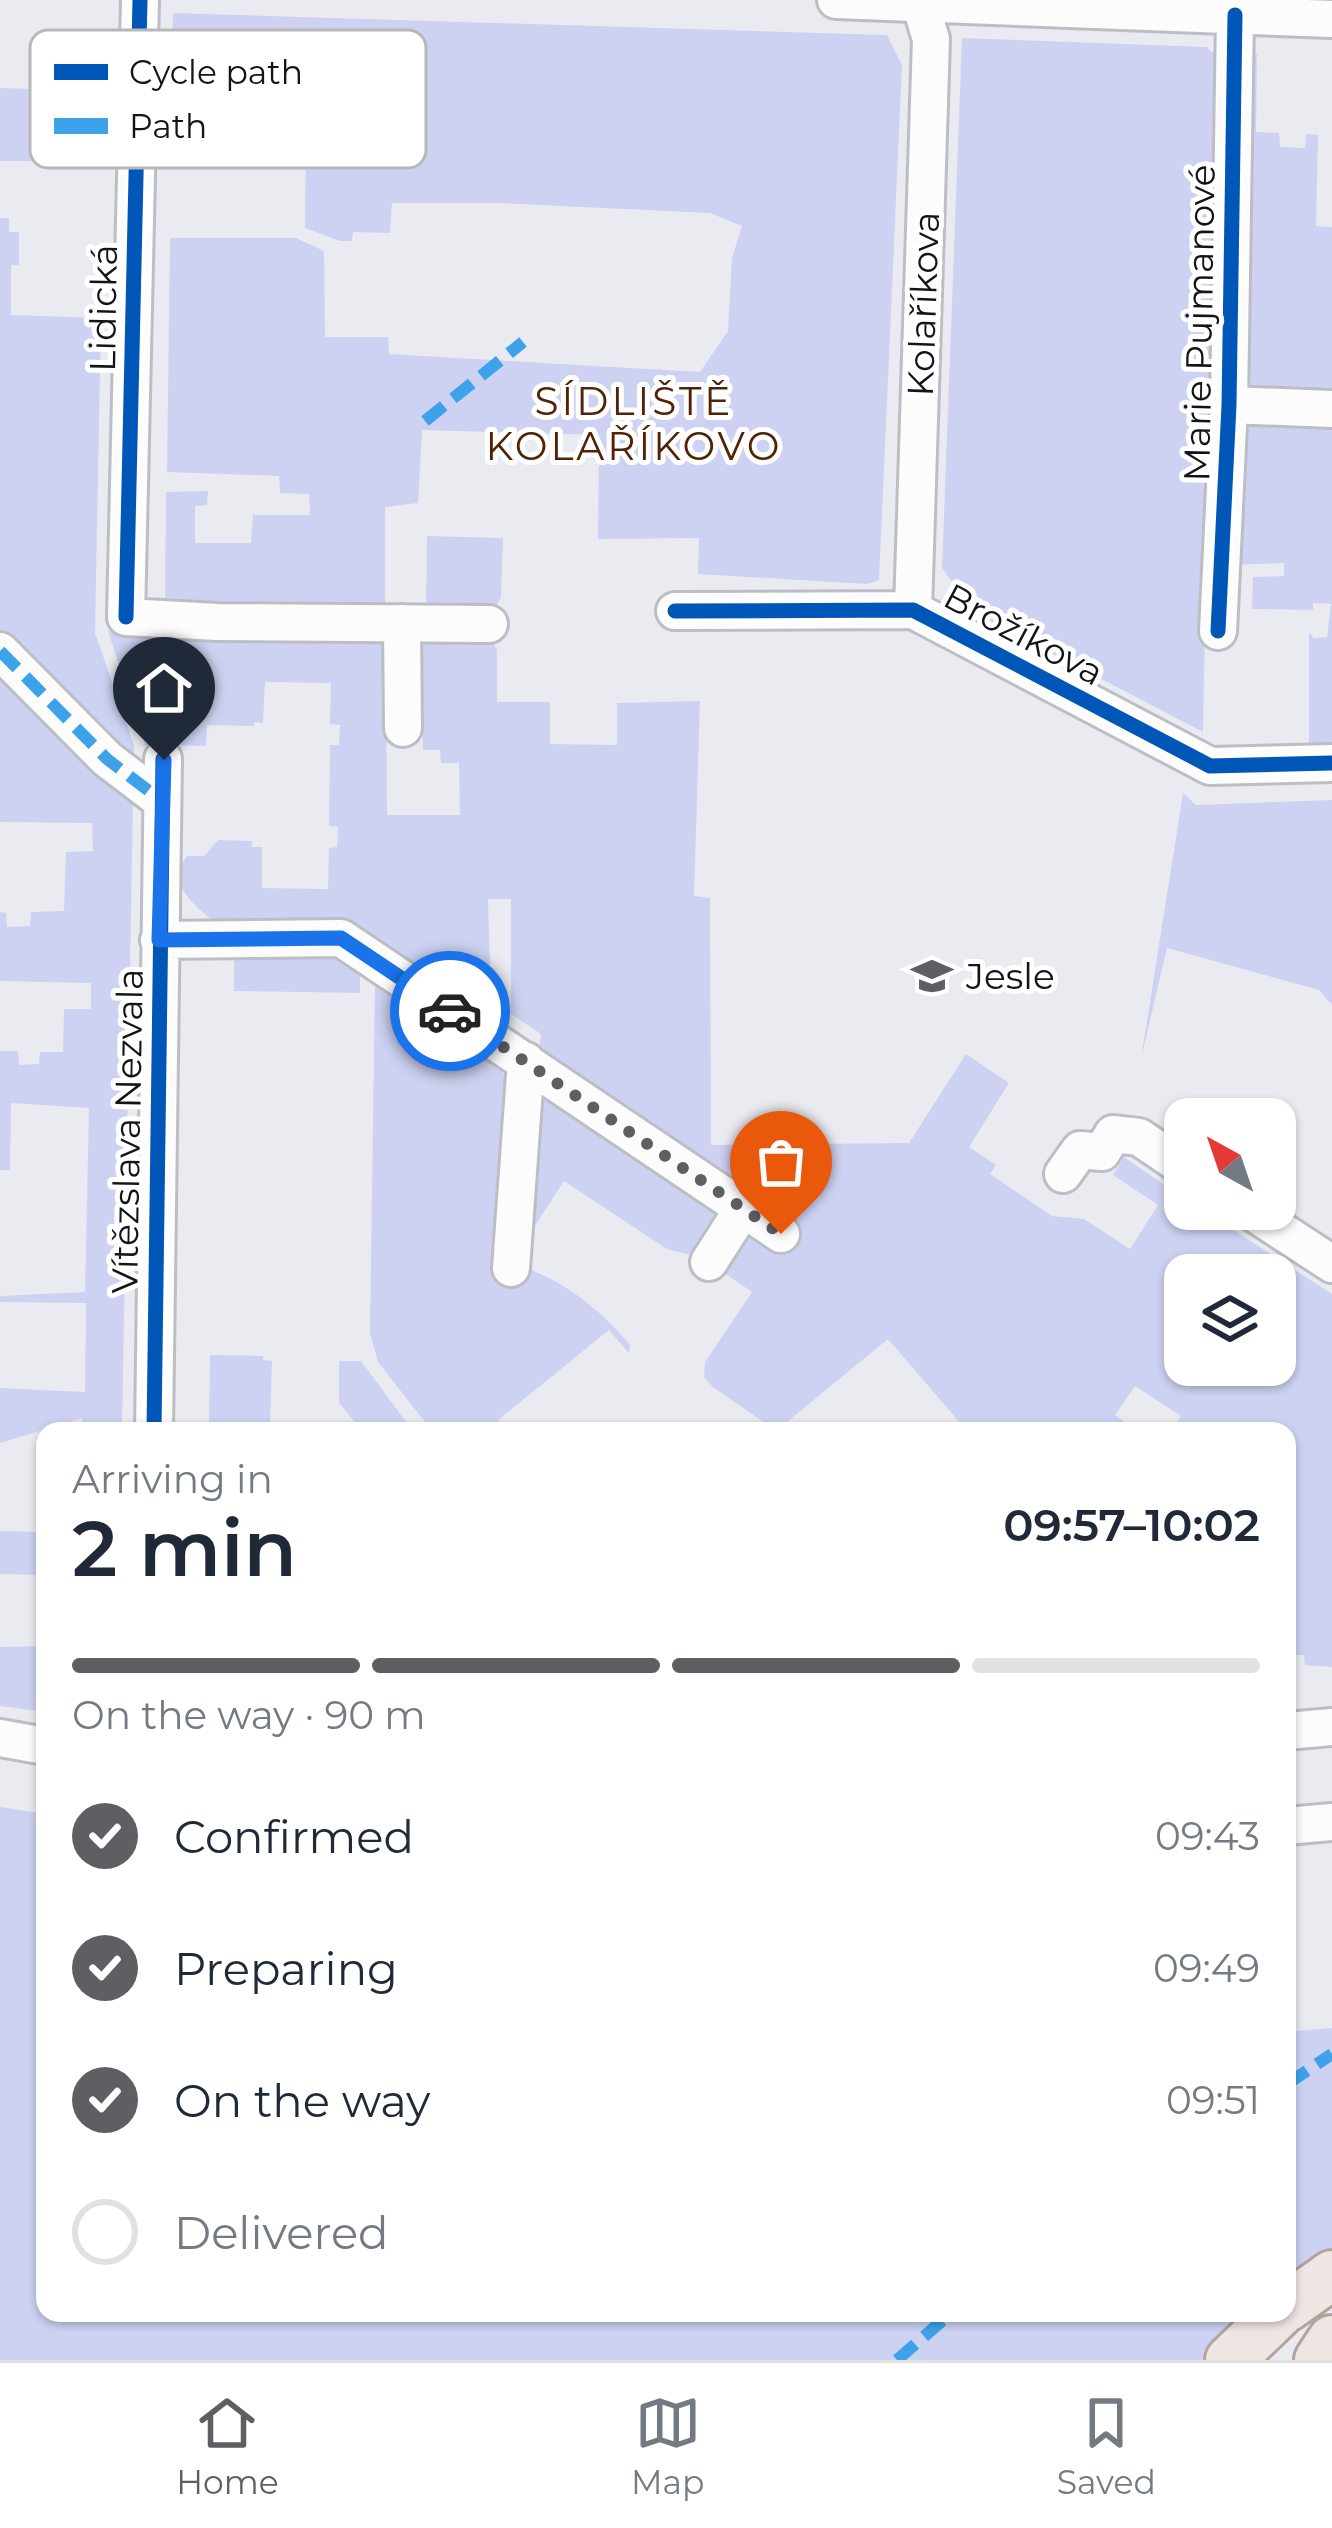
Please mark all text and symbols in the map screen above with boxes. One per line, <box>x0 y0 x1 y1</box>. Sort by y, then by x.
legend <box>30 30 426 168</box>
text: Cycle path <box>129 52 303 92</box>
text: Path <box>129 106 207 146</box>
street label: Marie Pujmanové <box>1174 164 1224 482</box>
street label: Kolaříkova <box>898 211 948 397</box>
street label: Lidická <box>80 244 126 372</box>
district label: SÍDLIŠTĚ KOLAŘÍKOVO <box>485 377 783 470</box>
street label: Brožíkova <box>937 574 1111 694</box>
pin <box>113 637 215 760</box>
icon: home <box>131 655 197 721</box>
courier <box>390 951 510 1071</box>
school or university icon: Jesle <box>909 953 955 999</box>
place label: Jesle <box>965 954 1055 998</box>
street label: Vítězslava Nezvala <box>102 968 152 1294</box>
icon: car <box>417 978 483 1044</box>
north arrow <box>1164 1098 1296 1230</box>
map controls <box>1164 1098 1296 1386</box>
pin <box>730 1111 832 1234</box>
icon: bag <box>748 1129 814 1195</box>
button: layers <box>1164 1254 1296 1386</box>
text: Arriving in <box>72 1455 273 1503</box>
text: 09:57–10:02 <box>1003 1497 1260 1552</box>
text: 2 min <box>72 1500 297 1596</box>
text: On the way · 90 m <box>72 1691 426 1739</box>
icon: check <box>72 1803 138 1869</box>
text: Confirmed <box>174 1809 414 1864</box>
text: 09:43 <box>1155 1812 1260 1860</box>
icon: check <box>72 1935 138 2001</box>
text: Preparing <box>174 1941 398 1996</box>
text: 09:49 <box>1153 1944 1260 1992</box>
icon: check <box>72 2067 138 2133</box>
text: On the way <box>174 2073 430 2128</box>
text: 09:51 <box>1166 2076 1260 2124</box>
text: Delivered <box>174 2205 389 2260</box>
tab: Home <box>176 2390 279 2502</box>
tab: Map <box>631 2390 704 2502</box>
tab: Saved <box>1057 2390 1156 2502</box>

